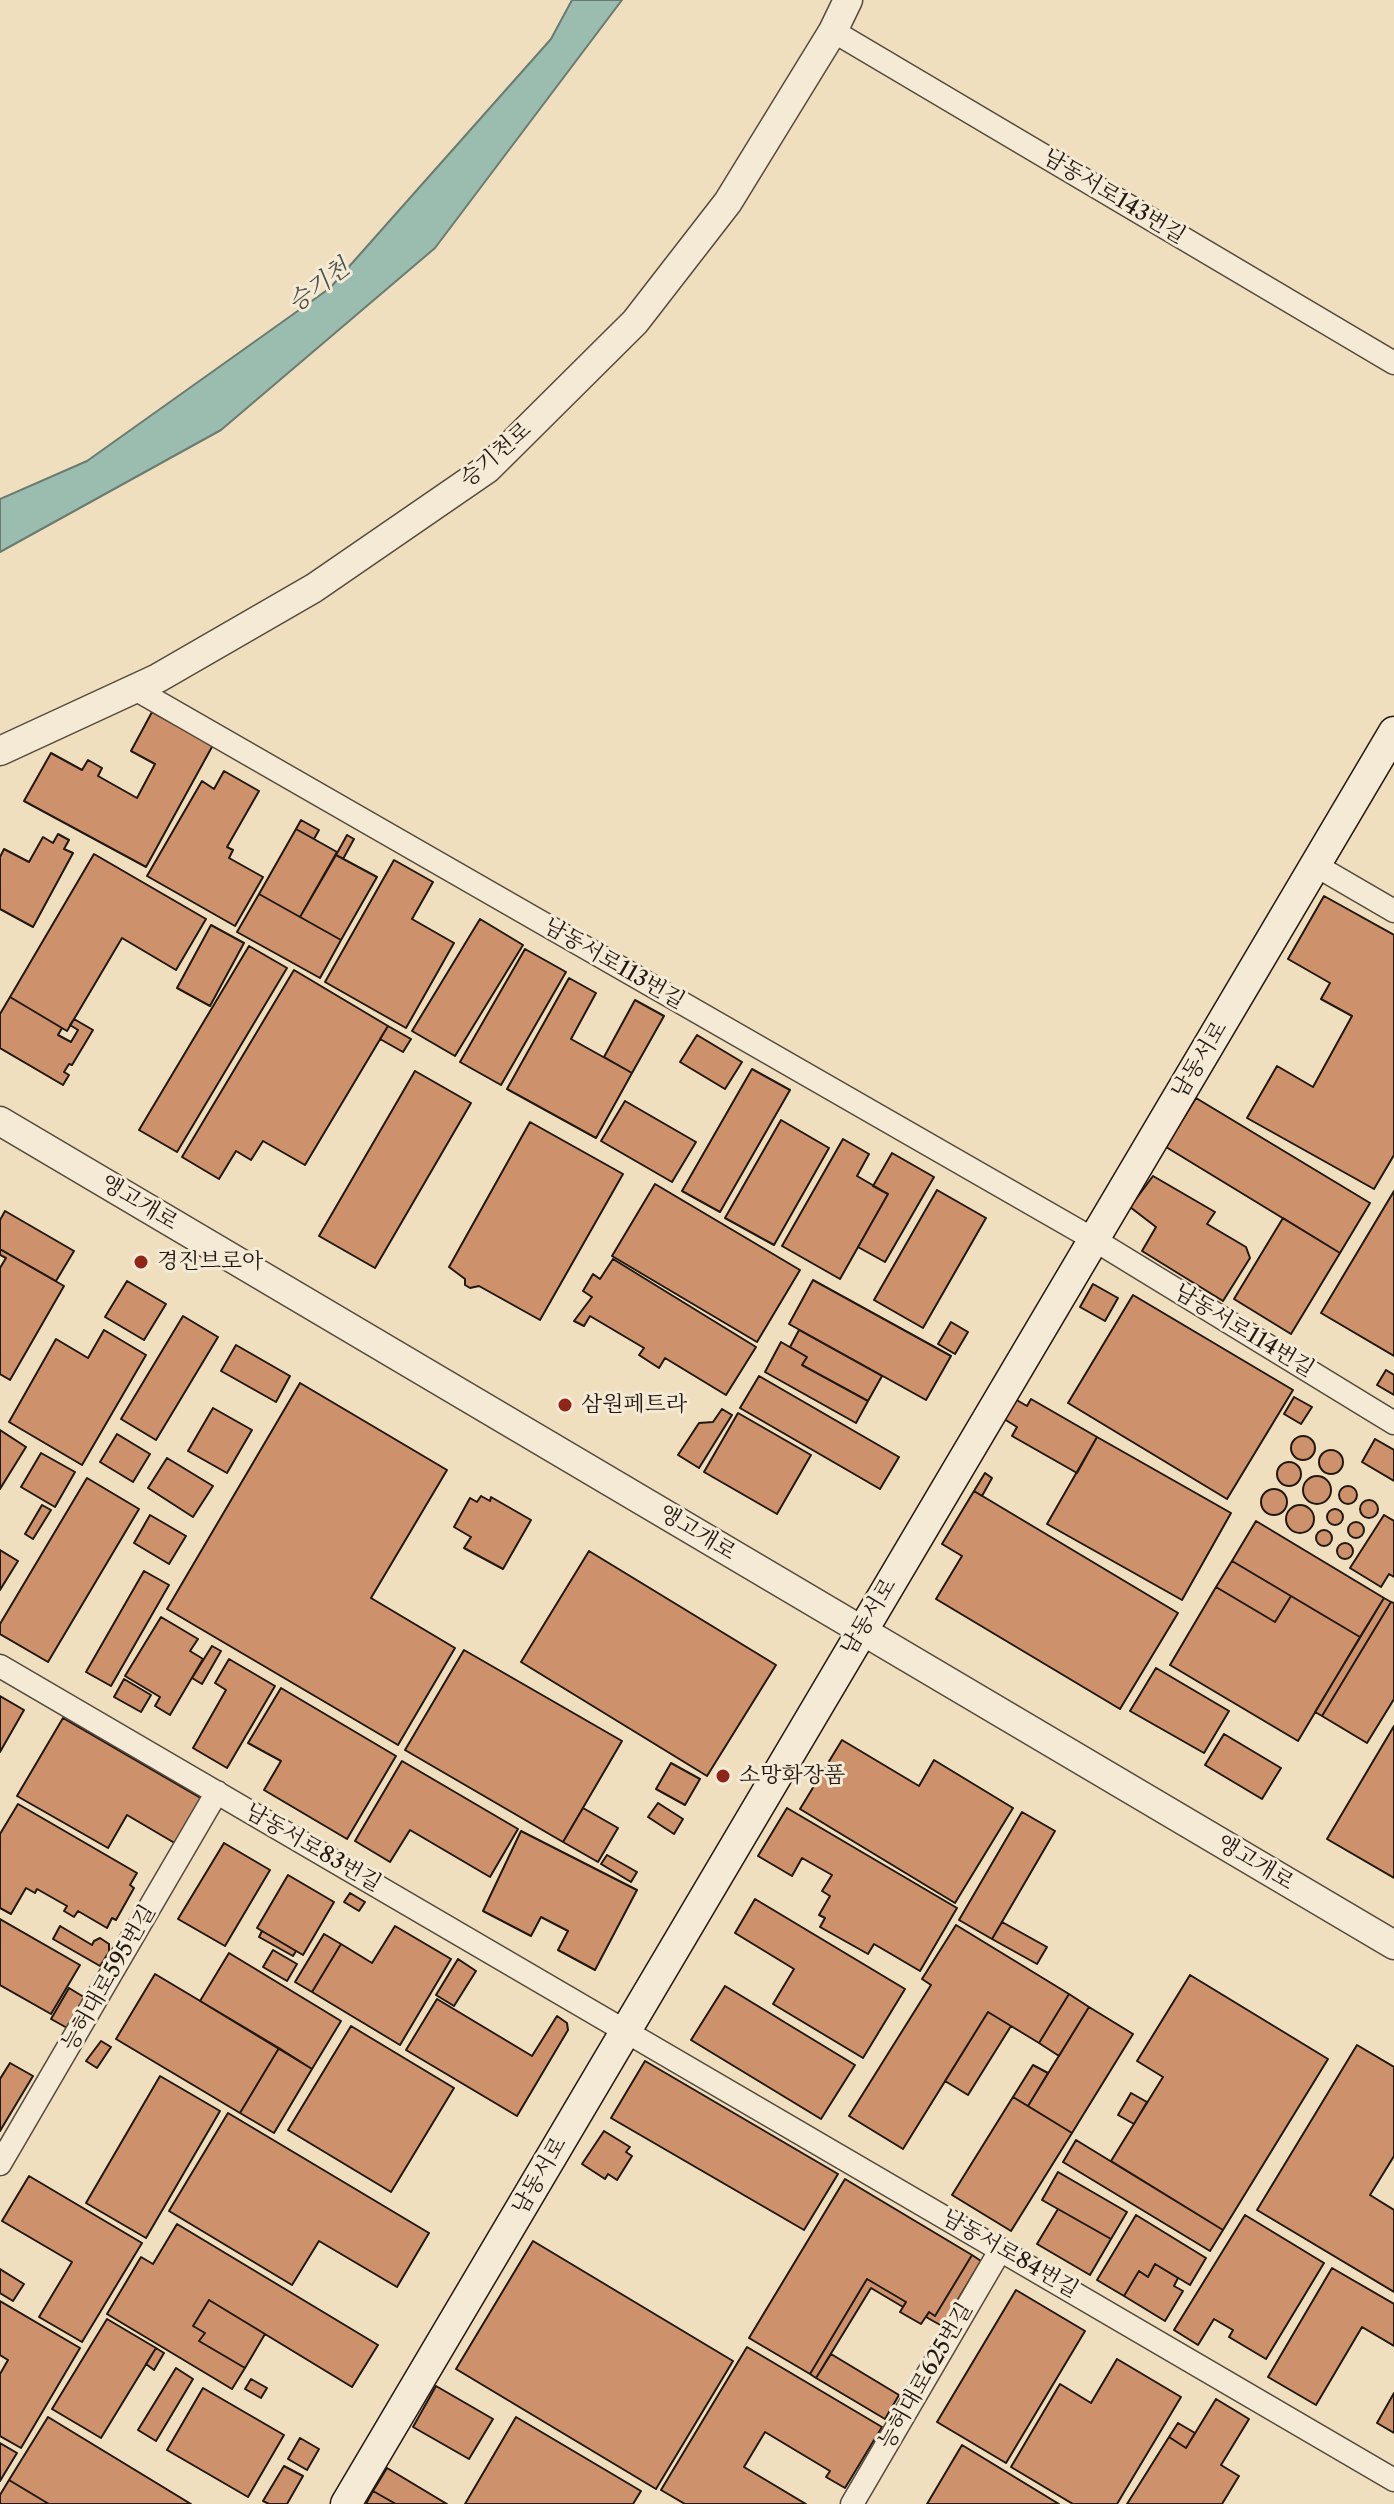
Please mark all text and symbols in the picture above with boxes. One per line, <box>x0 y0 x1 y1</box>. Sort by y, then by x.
street label: 남동서로143번길 <box>1038 144 1190 250</box>
water label: 승기천 <box>283 254 355 318</box>
street label: 승기천로 <box>455 417 537 493</box>
street label: 남동서로113번길 <box>539 913 689 1015</box>
street label: 남동서로 <box>1167 1017 1233 1103</box>
street label: 앵고개로 <box>96 1170 182 1236</box>
place label: 경진브로아 <box>157 1249 263 1275</box>
marker: 경진브로아 <box>132 1253 150 1271</box>
street label: 남동서로114번길 <box>1169 1279 1319 1383</box>
place label: 삼원페트라 <box>581 1392 687 1418</box>
marker: 삼원페트라 <box>556 1396 574 1414</box>
street label: 앵고개로 <box>654 1500 740 1566</box>
street label: 남동서로 <box>836 1574 902 1660</box>
place label: 소망화장품 <box>739 1763 845 1789</box>
marker: 소망화장품 <box>714 1767 732 1785</box>
street label: 남동서로83번길 <box>240 1798 386 1898</box>
street label: 앵고개로 <box>1212 1830 1298 1896</box>
street label: 능허대로595번길 <box>56 1900 162 2056</box>
street label: 남동서로 <box>507 2133 573 2219</box>
street label: 남동서로84번길 <box>937 2204 1083 2304</box>
street label: 능허대로625번길 <box>873 2298 979 2454</box>

